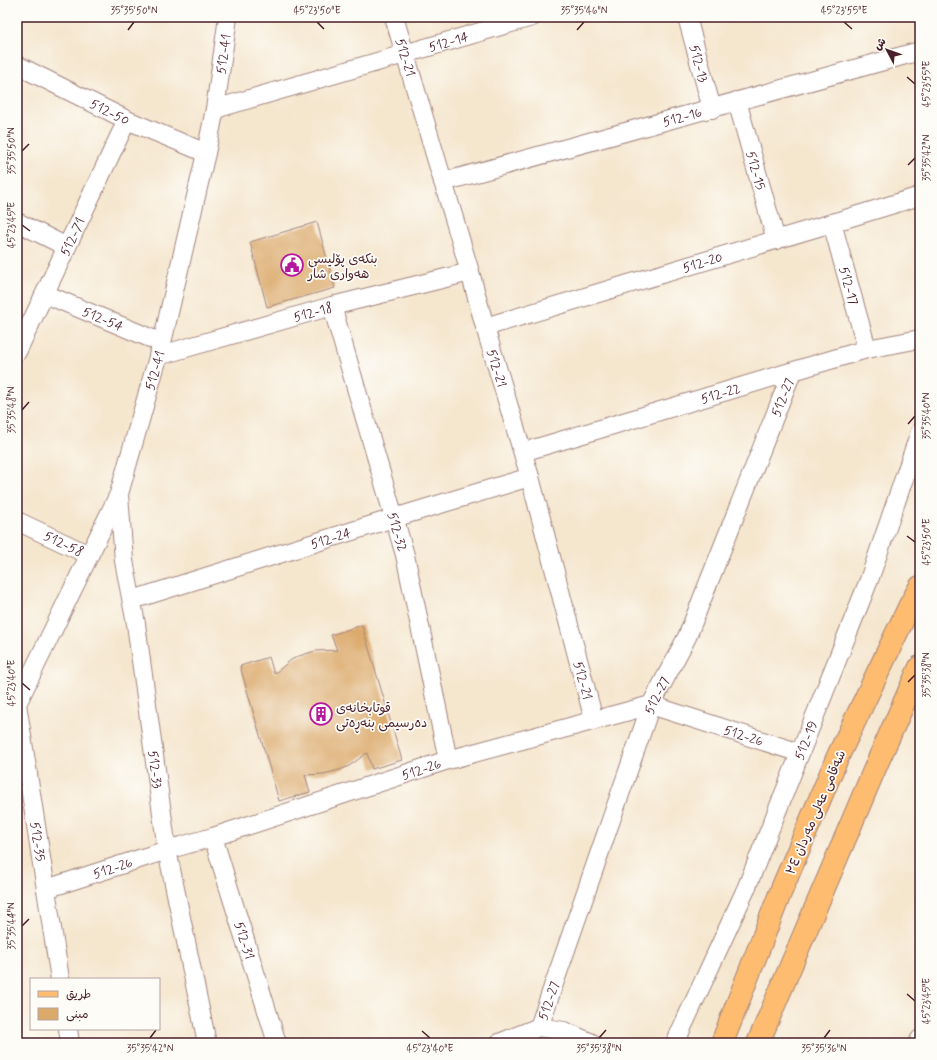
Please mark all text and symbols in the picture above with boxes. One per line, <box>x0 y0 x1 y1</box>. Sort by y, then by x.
text: 35°35'50"N <box>110 4 158 18</box>
text: 45°23'50"E <box>294 4 341 18</box>
text: 35°35'46"N <box>561 4 608 18</box>
text: 45°23'55"E <box>821 4 867 18</box>
street label: 512-14 <box>427 29 471 57</box>
north arrow <box>867 30 907 70</box>
street label: 512-41 <box>213 33 235 75</box>
text: ش <box>871 35 889 53</box>
street label: 512-21 <box>391 37 418 79</box>
street label: 512-13 <box>685 43 711 85</box>
text: 45°23'55"E <box>920 61 934 107</box>
street label: 512-50 <box>87 96 132 130</box>
street label: 512-16 <box>661 104 704 131</box>
text: 35°35'50"N <box>5 127 19 175</box>
text: 35°35'42"N <box>920 134 934 181</box>
street label: 512-15 <box>741 149 769 192</box>
text: 45°23'45"E <box>5 202 19 248</box>
street label: 512-71 <box>57 215 90 259</box>
street label: 512-20 <box>681 249 725 277</box>
place label: بنکەی پۆلیسی هەواری شار <box>307 251 378 283</box>
public building icon: بنکەی پۆلیسی هەواری شار <box>279 252 305 278</box>
street label: 512-17 <box>834 265 862 308</box>
street label: 512-18 <box>292 299 335 327</box>
street label: 512-54 <box>80 304 126 336</box>
street label: 512-21 <box>482 347 510 390</box>
street label: 512-41 <box>142 349 169 392</box>
street label: 512-27 <box>768 375 799 419</box>
street label: 512-22 <box>699 380 743 408</box>
text: 35°35'48"N <box>5 386 19 433</box>
text: 35°35'40"N <box>920 392 934 440</box>
street label: 512-32 <box>383 510 410 554</box>
text: 45°23'50"E <box>920 518 934 565</box>
street label: 512-24 <box>309 525 353 554</box>
street label: 512-58 <box>41 528 86 561</box>
text: 35°35'38"N <box>920 652 934 698</box>
text: 45°23'40"E <box>5 659 19 706</box>
street label: 512-21 <box>569 660 595 702</box>
street label: 512-27 <box>641 674 675 717</box>
place label: قوتابخانەی دەرسیمی بنەڕەتی <box>336 700 427 733</box>
building icon: قوتابخانەی دەرسیمی بنەڕەتی <box>308 701 334 727</box>
street label: 512-19 <box>791 719 822 762</box>
street label: 512-26 <box>721 722 765 751</box>
street label: شەقامی عەلی مەردان ٣٤ <box>782 748 850 877</box>
street label: 512-33 <box>143 749 166 790</box>
street label: 512-26 <box>400 756 444 785</box>
street label: 512-35 <box>26 821 48 863</box>
street label: 512-26 <box>91 855 135 883</box>
text: 35°35'44"N <box>5 902 19 950</box>
street label: 512-31 <box>230 920 257 961</box>
legend <box>30 978 160 1030</box>
text: 45°23'45"E <box>920 978 934 1024</box>
street label: 512-27 <box>535 979 564 1023</box>
text: طريق <box>66 987 91 1003</box>
text: مبنى <box>66 1007 89 1023</box>
text: 35°35'42"N <box>127 1042 174 1056</box>
text: 45°23'40"E <box>407 1042 454 1056</box>
text: 35°35'38"N <box>576 1042 622 1056</box>
text: 35°35'36"N <box>801 1042 847 1056</box>

